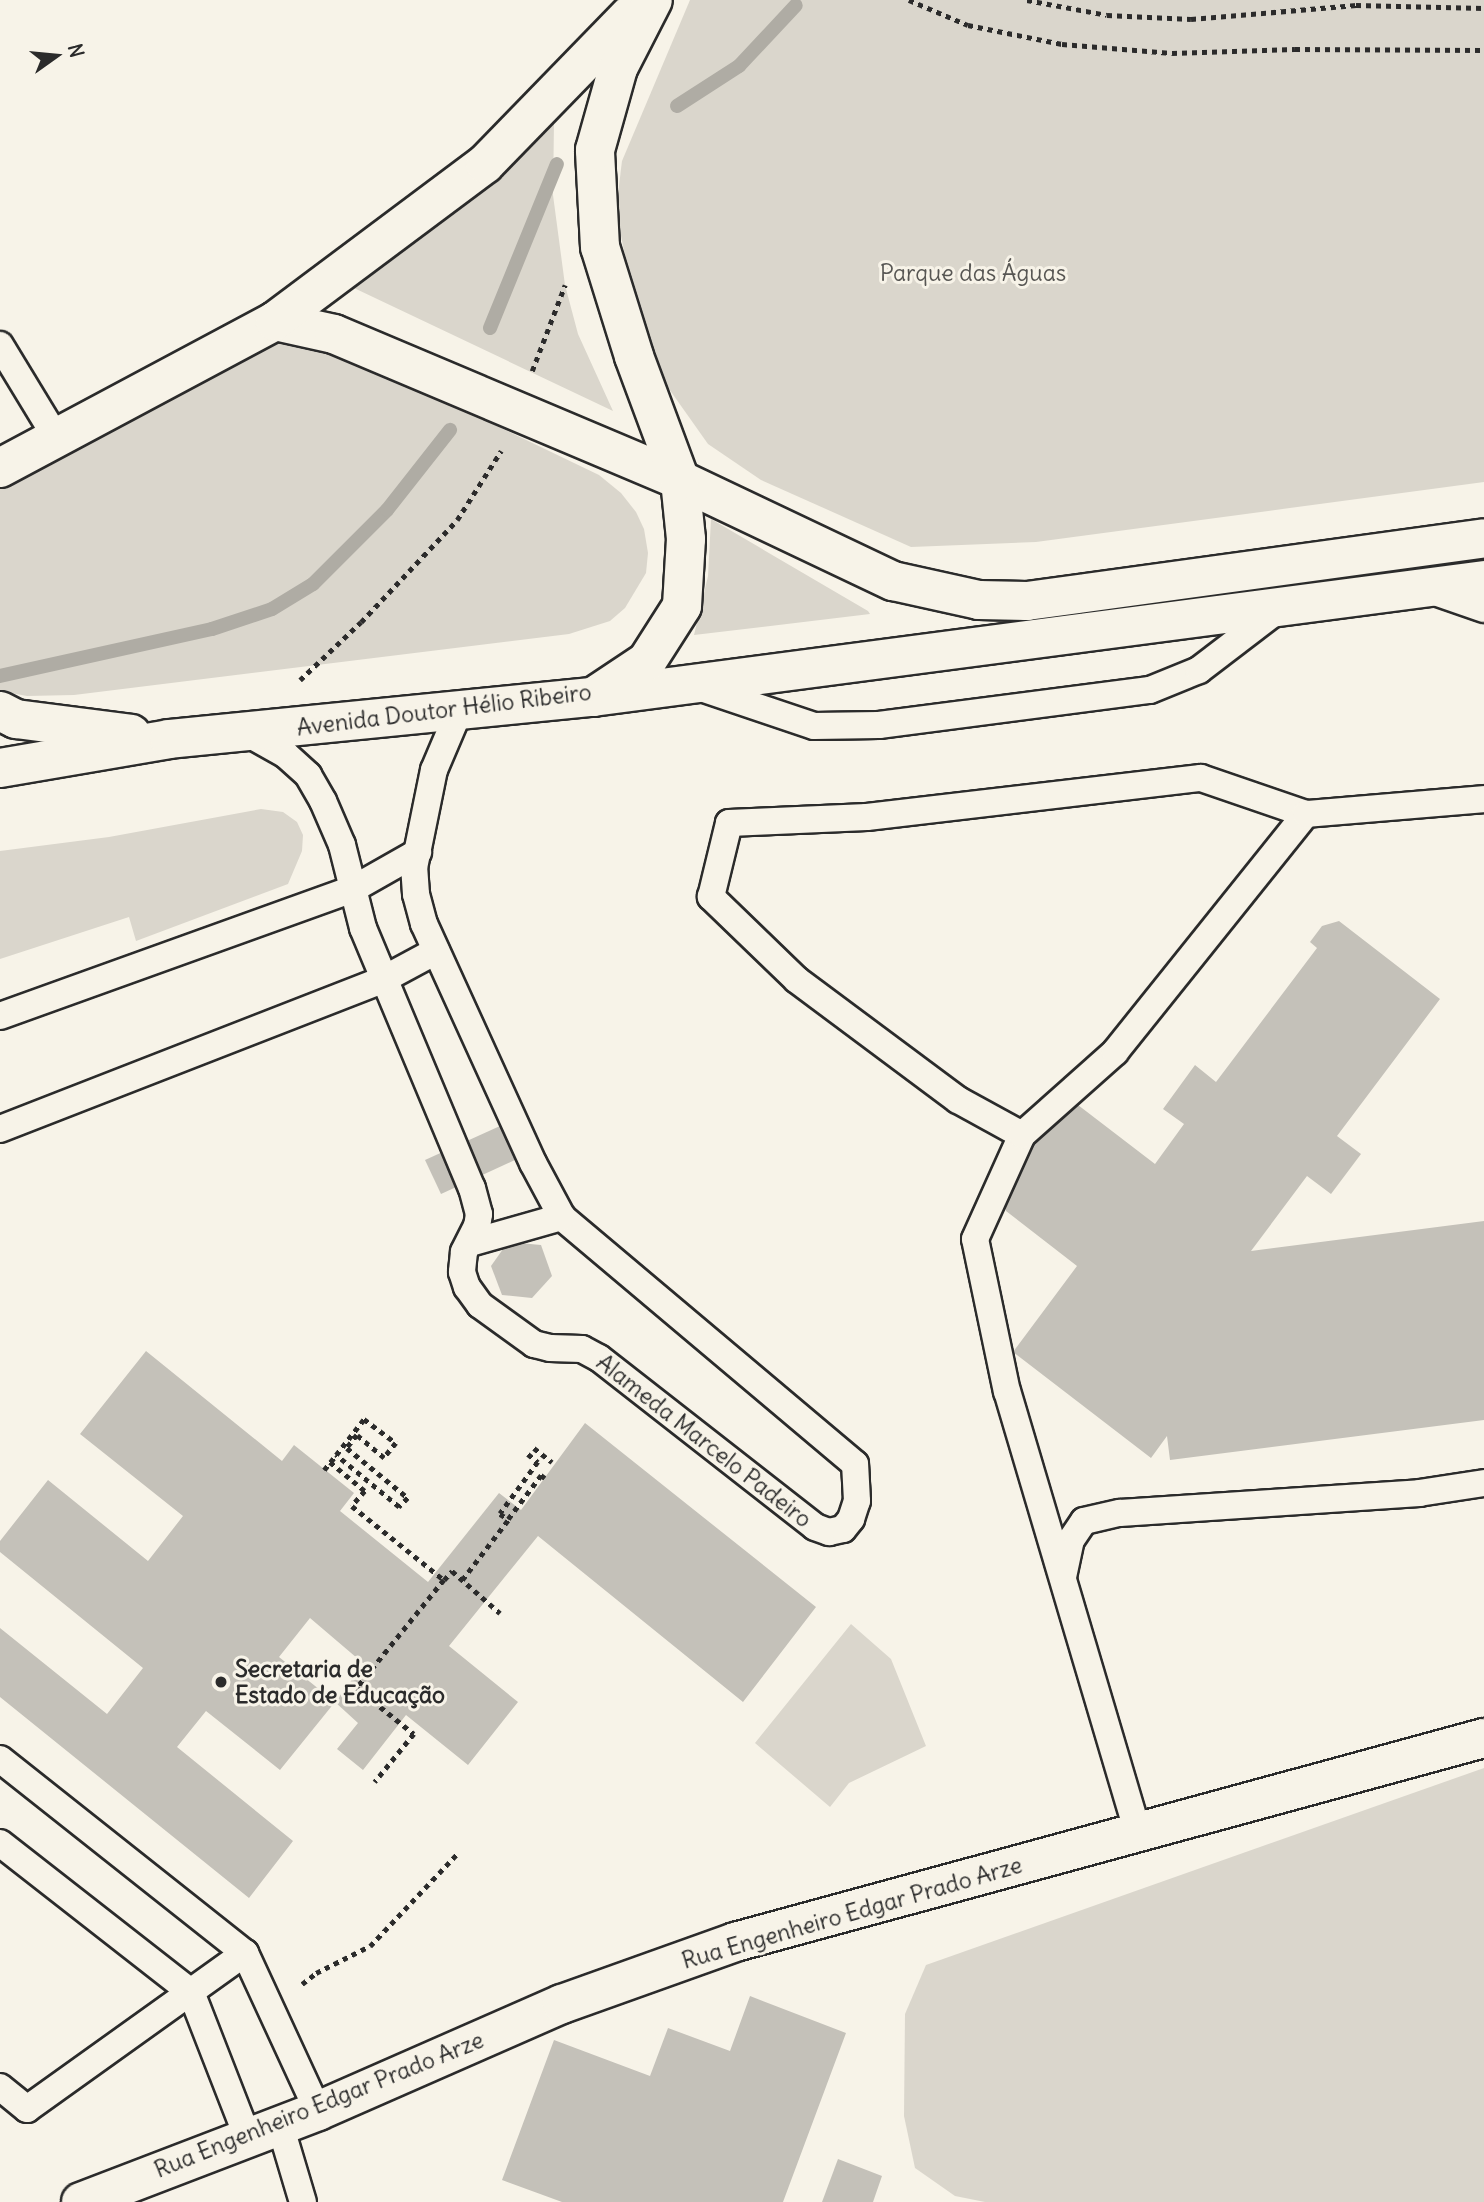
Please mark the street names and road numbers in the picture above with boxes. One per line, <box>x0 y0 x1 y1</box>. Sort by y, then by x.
street label: Avenida Doutor Hélio Ribeiro <box>295 678 593 742</box>
street label: Alameda Marcelo Padeiro <box>591 1348 817 1534</box>
street label: Rua Engenheiro Edgar Prado Arze <box>679 1851 1025 1975</box>
street label: Rua Engenheiro Edgar Prado Arze <box>150 2026 488 2184</box>

